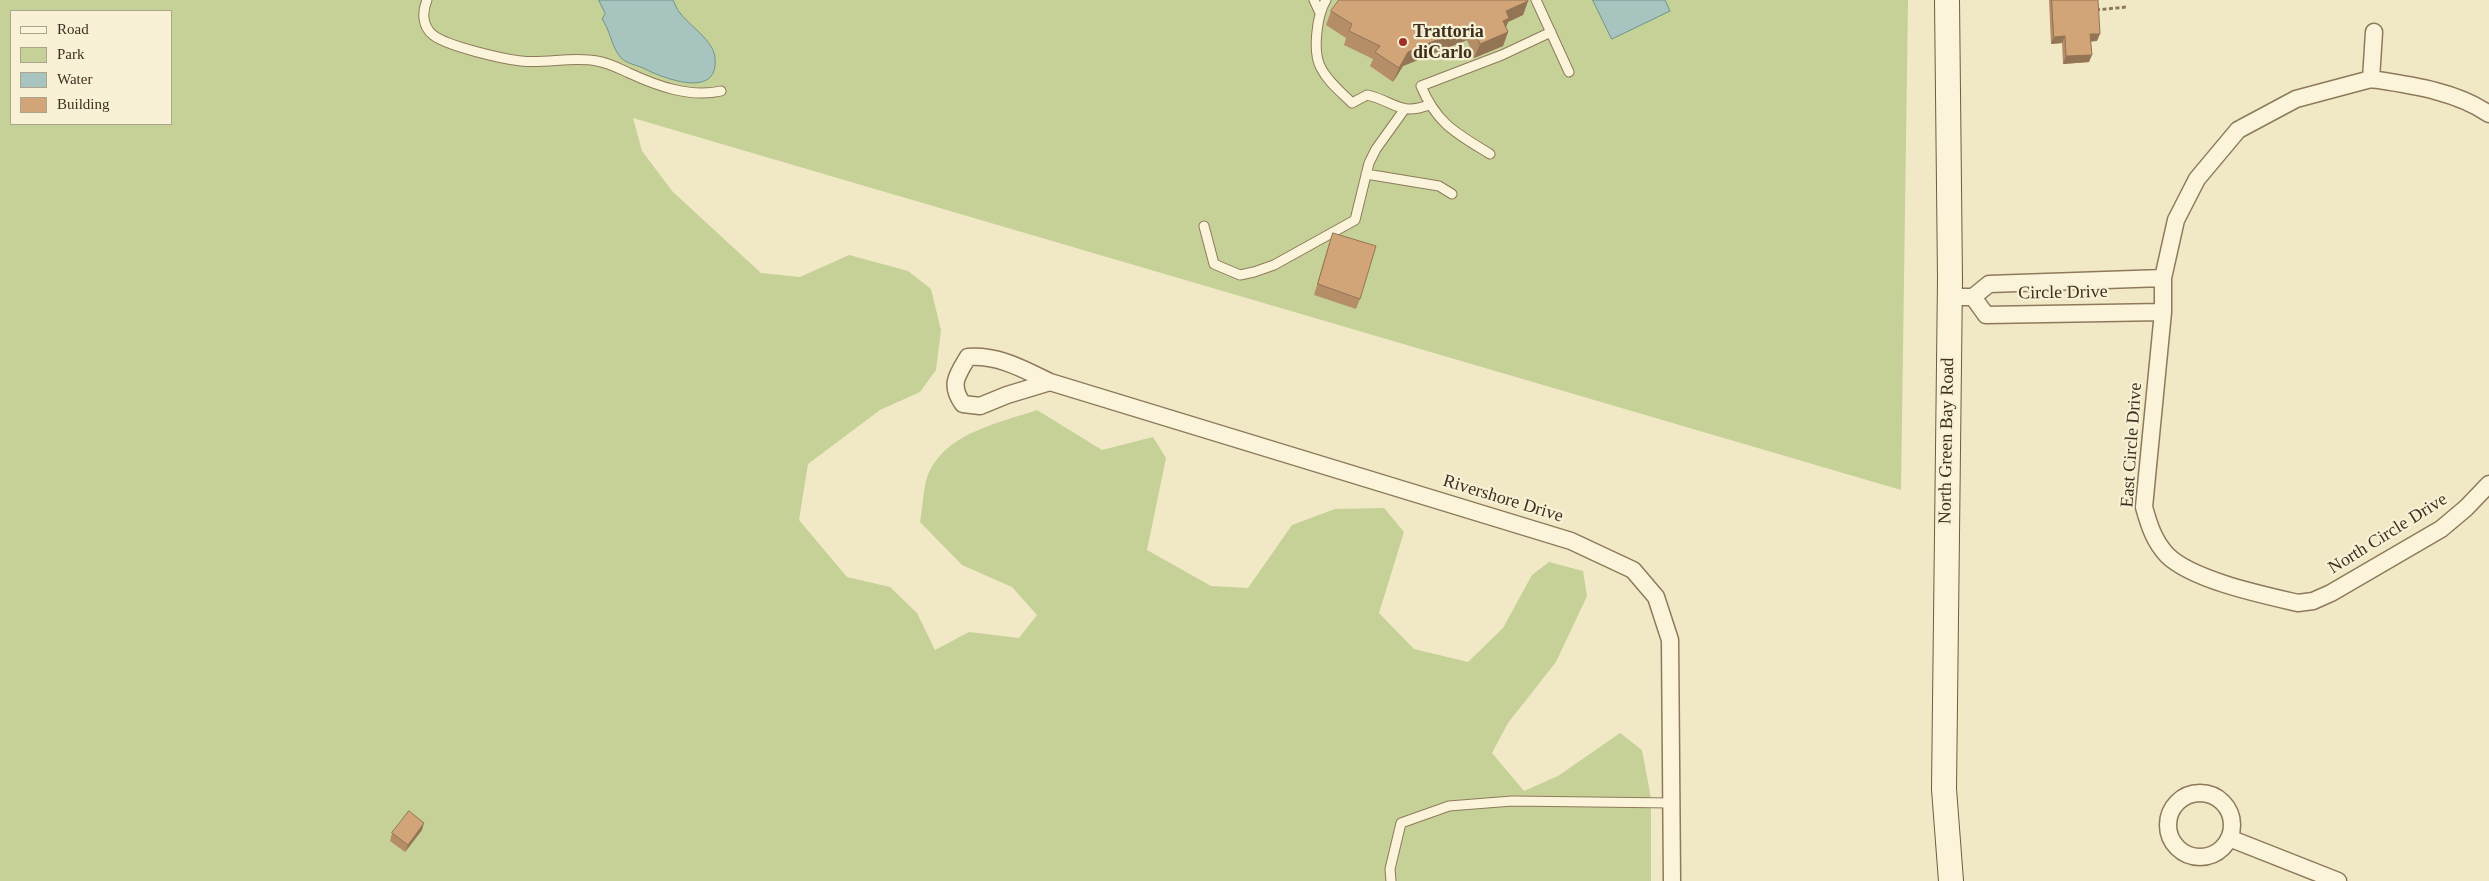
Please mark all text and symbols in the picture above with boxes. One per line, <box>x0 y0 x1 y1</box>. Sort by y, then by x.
legend <box>10 10 172 125</box>
text: Road <box>57 21 89 37</box>
place label: Trattoria diCarlo <box>1413 21 1484 64</box>
marker: Trattoria diCarlo <box>1397 36 1409 48</box>
text: Park <box>57 46 85 62</box>
text: Water <box>57 71 92 87</box>
text: Building <box>57 96 110 112</box>
street label: Circle Drive <box>2018 281 2108 305</box>
street label: North Green Bay Road <box>1935 358 1959 524</box>
street label: East Circle Drive <box>2117 382 2147 508</box>
street label: Rivershore Drive <box>1440 470 1566 528</box>
street label: North Circle Drive <box>2325 489 2451 579</box>

